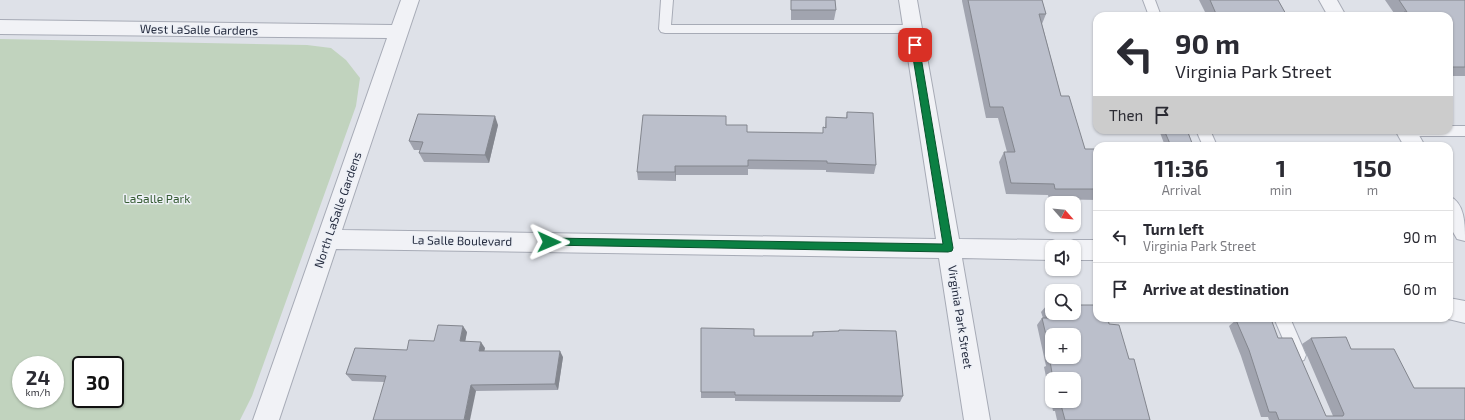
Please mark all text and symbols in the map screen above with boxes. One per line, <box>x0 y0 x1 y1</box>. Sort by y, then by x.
street label: West LaSalle Gardens <box>140 21 258 37</box>
text: 90 m <box>1175 26 1240 60</box>
pin <box>898 28 932 62</box>
icon: left <box>1109 28 1161 80</box>
icon: arrive <box>904 34 926 56</box>
text: Virginia Park Street <box>1175 60 1332 82</box>
icon: arrive <box>1151 104 1173 126</box>
text: Then <box>1109 106 1143 124</box>
street label: North LaSalle Gardens <box>311 150 364 270</box>
text: 11:36 <box>1154 153 1209 182</box>
text: 1 <box>1276 153 1286 182</box>
text: 150 <box>1353 153 1392 182</box>
text: Arrival <box>1162 182 1201 198</box>
text: min <box>1270 182 1292 198</box>
text: m <box>1367 182 1378 198</box>
park label: LaSalle Park <box>124 191 190 205</box>
north arrow <box>1045 196 1081 232</box>
map controls <box>1045 196 1081 408</box>
text: Turn left <box>1143 220 1204 238</box>
position arrow <box>528 221 570 263</box>
icon: left <box>1109 226 1131 248</box>
text: 90 m <box>1403 228 1437 246</box>
street label: La Salle Boulevard <box>412 232 512 248</box>
text: Virginia Park Street <box>1143 238 1256 254</box>
button: sound <box>1045 240 1081 276</box>
street label: Virginia Park Street <box>946 264 976 370</box>
icon: arrive <box>1109 278 1131 300</box>
text: Arrive at destination <box>1143 280 1289 298</box>
text: 60 m <box>1403 280 1437 298</box>
button: search <box>1045 284 1081 320</box>
button: + <box>1045 328 1081 364</box>
speed limit sign: 30 <box>72 356 124 408</box>
text: 24 <box>26 365 50 389</box>
button: − <box>1045 372 1081 408</box>
text: km/h <box>26 386 50 398</box>

